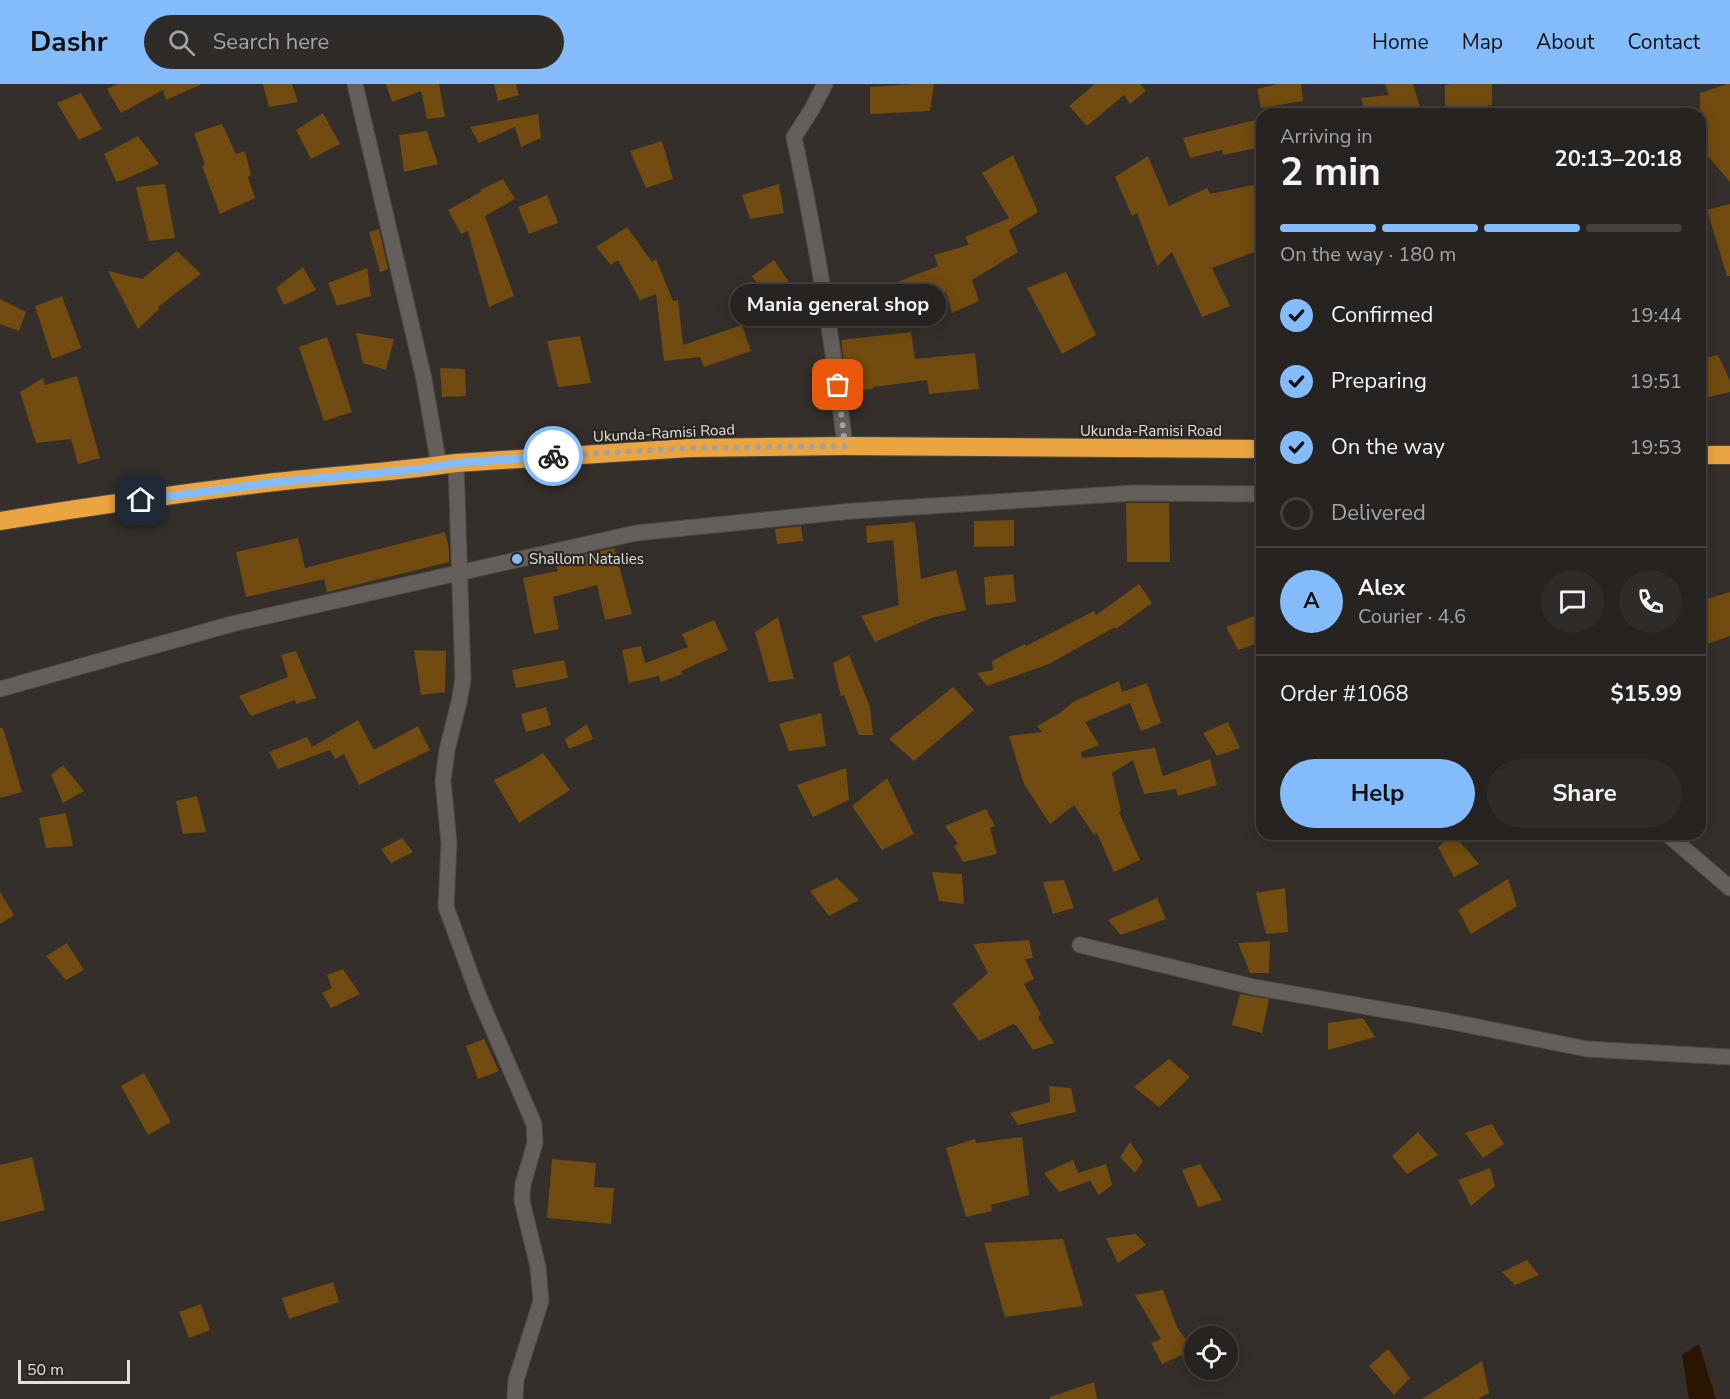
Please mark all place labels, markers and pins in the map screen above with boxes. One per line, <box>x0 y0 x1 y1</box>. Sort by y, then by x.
callout: Mania general shop <box>730 283 946 325</box>
pin <box>812 359 863 410</box>
pin <box>115 474 166 525</box>
place label: Shallom Natalies <box>529 549 644 569</box>
marker: Shallom Natalies <box>510 552 524 566</box>

